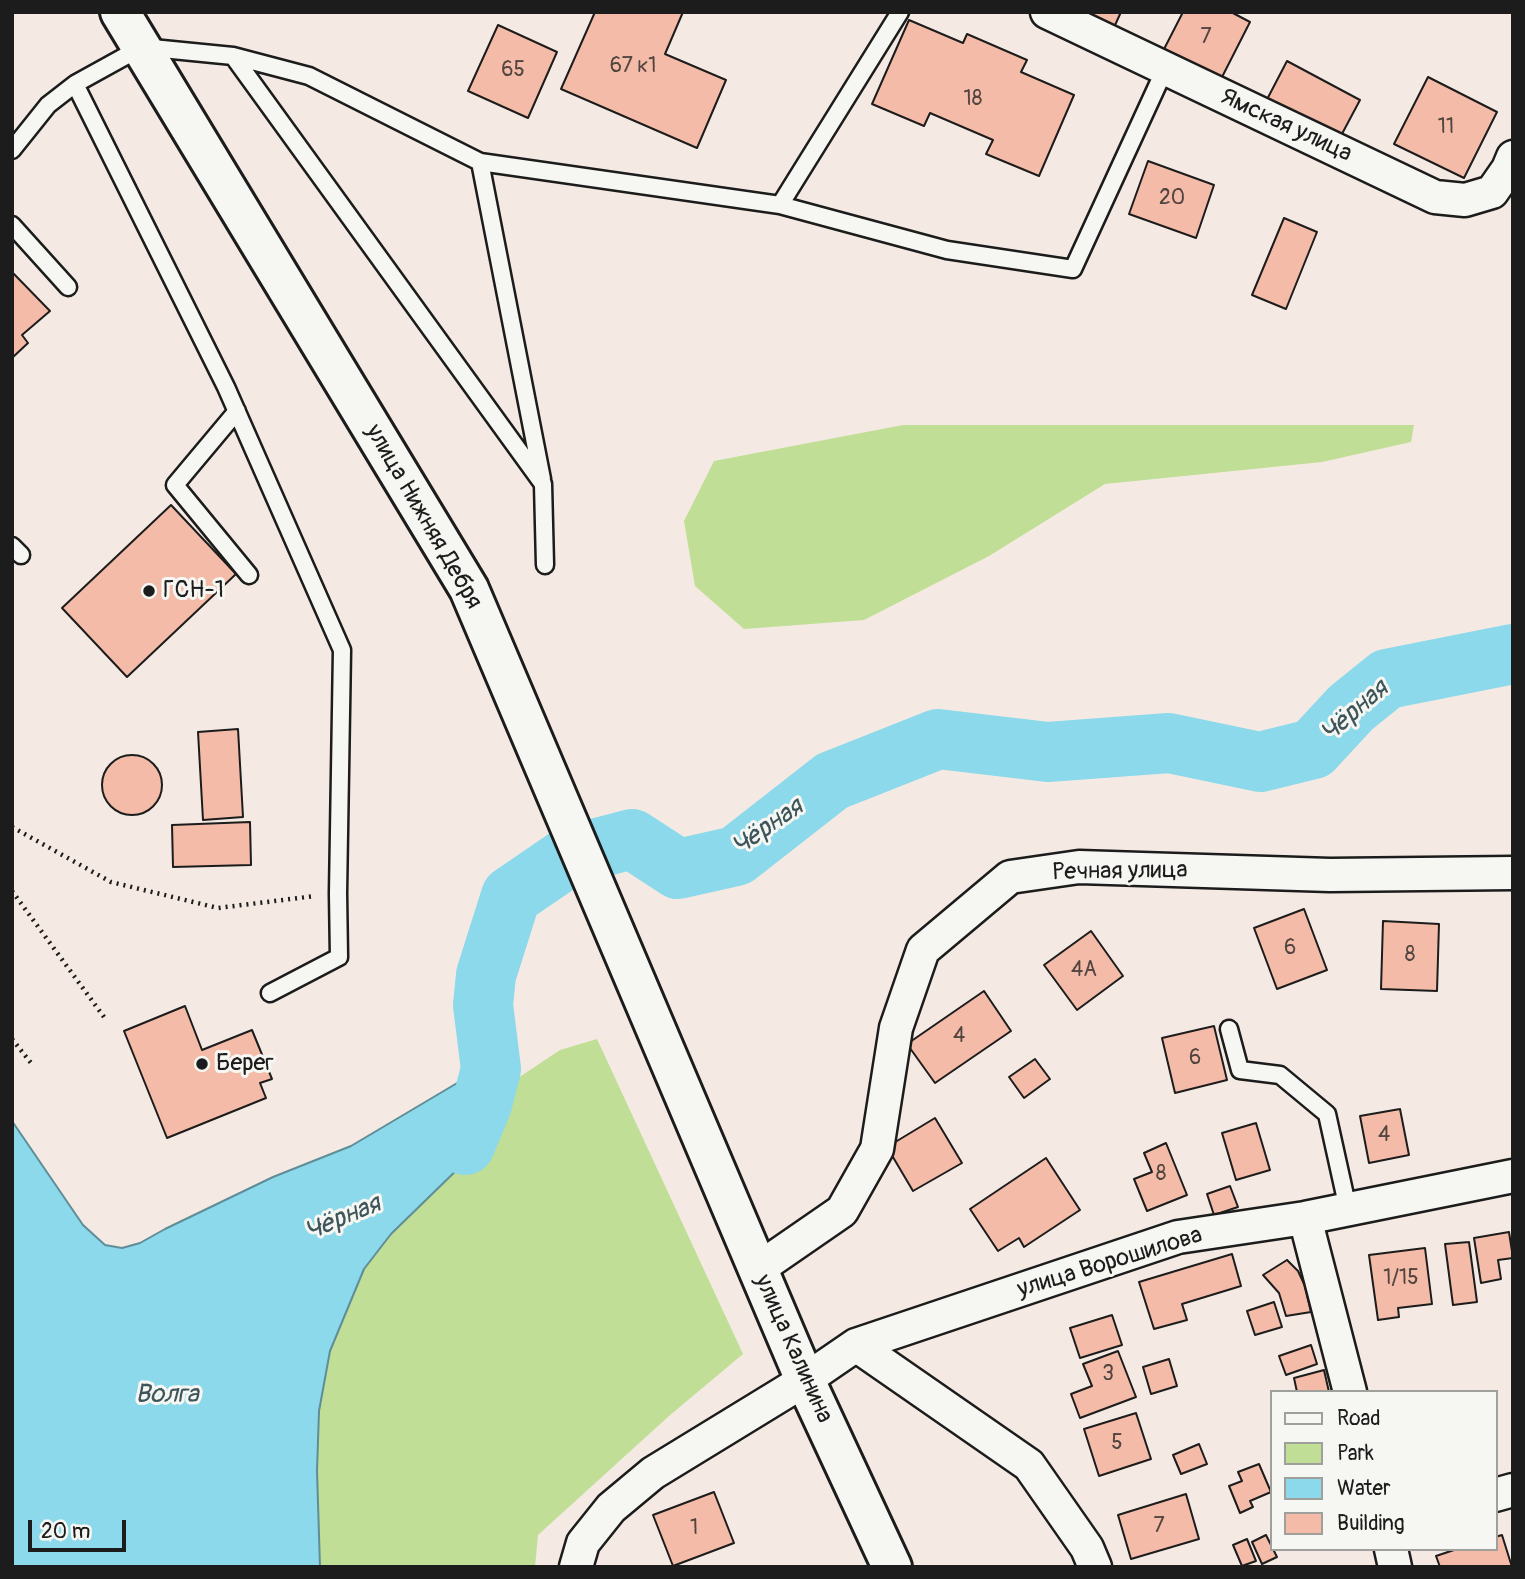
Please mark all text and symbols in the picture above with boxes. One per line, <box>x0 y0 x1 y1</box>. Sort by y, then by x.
house number: 7 <box>1200 25 1212 51</box>
house number: 67 к1 <box>610 54 656 80</box>
house number: 65 <box>501 58 525 84</box>
street label: Ямская улица <box>1216 83 1356 169</box>
house number: 18 <box>964 87 982 113</box>
house number: 11 <box>1438 115 1454 141</box>
house number: 20 <box>1159 186 1185 212</box>
street label: улица Нижняя Дебря <box>358 419 488 615</box>
place label: ГСН-1 <box>163 577 224 605</box>
marker: ГСН-1 <box>141 583 157 599</box>
water label: Чёрная <box>1315 674 1395 750</box>
water label: Чёрная <box>727 793 809 863</box>
street label: Речная улица <box>1052 856 1188 888</box>
house number: 6 <box>1284 936 1296 962</box>
house number: 8 <box>1405 943 1415 969</box>
house number: 4А <box>1071 958 1097 984</box>
house number: 4 <box>953 1024 965 1050</box>
house number: 6 <box>1189 1046 1201 1072</box>
place label: Берег <box>216 1050 274 1078</box>
marker: Берег <box>194 1056 210 1072</box>
house number: 4 <box>1378 1123 1390 1149</box>
house number: 8 <box>1156 1162 1166 1188</box>
water label: Чёрная <box>300 1189 386 1249</box>
street label: улица Ворошилова <box>1014 1221 1206 1305</box>
house number: 1/15 <box>1383 1266 1419 1292</box>
street label: улица Калинина <box>748 1271 838 1427</box>
house number: 3 <box>1102 1362 1114 1388</box>
water label: Волга <box>135 1379 199 1411</box>
legend <box>1270 1390 1497 1551</box>
text: Road <box>1337 1405 1381 1432</box>
house number: 5 <box>1111 1431 1123 1457</box>
text: Park <box>1337 1440 1374 1467</box>
text: Water <box>1337 1475 1390 1502</box>
scale bar <box>32 1506 130 1550</box>
text: Building <box>1337 1510 1404 1537</box>
house number: 7 <box>1153 1514 1165 1540</box>
house number: 1 <box>690 1516 698 1542</box>
text: 20 m <box>41 1518 90 1545</box>

